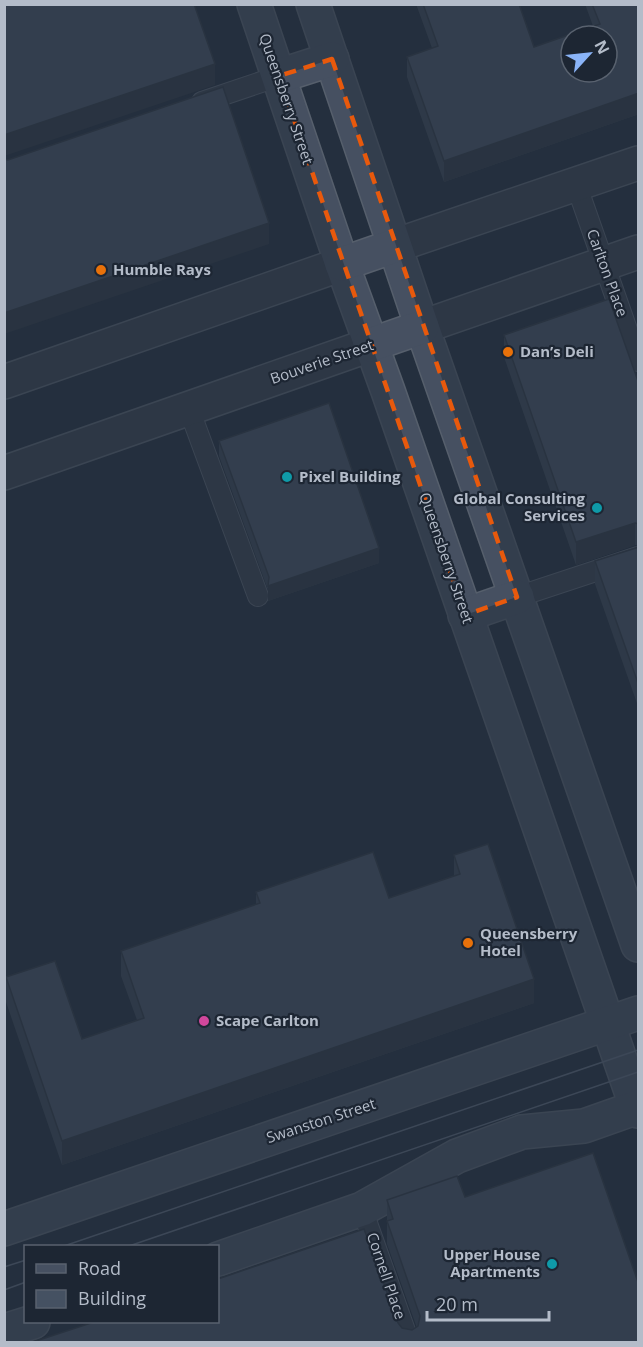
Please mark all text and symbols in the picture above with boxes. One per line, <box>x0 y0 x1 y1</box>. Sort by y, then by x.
north arrow <box>559 24 619 84</box>
street label: Queensberry Street <box>255 31 319 167</box>
text: N <box>590 36 615 58</box>
street label: Carlton Place <box>583 226 633 319</box>
place label: Humble Rays <box>113 259 211 279</box>
marker: Humble Rays <box>94 263 108 277</box>
street label: Bouverie Street <box>267 334 376 388</box>
place label: Dan’s Deli <box>520 341 594 361</box>
marker: Dan’s Deli <box>501 345 515 359</box>
place label: Pixel Building <box>299 466 401 486</box>
marker: Pixel Building <box>280 470 294 484</box>
place label: Global Consulting Services <box>453 488 586 525</box>
street label: Queensberry Street <box>415 490 479 626</box>
marker: Global Consulting Services <box>590 501 604 515</box>
place label: Queensberry Hotel <box>480 923 578 960</box>
marker: Queensberry Hotel <box>461 936 475 950</box>
place label: Scape Carlton <box>216 1010 319 1030</box>
marker: Scape Carlton <box>197 1014 211 1028</box>
street label: Swanston Street <box>263 1093 378 1147</box>
street label: Cornell Place <box>363 1230 411 1322</box>
place label: Upper House Apartments <box>443 1244 540 1281</box>
legend <box>24 1245 219 1323</box>
text: Road <box>78 1256 121 1280</box>
marker: Upper House Apartments <box>545 1257 559 1271</box>
scale bar <box>427 1284 548 1322</box>
text: Building <box>78 1286 146 1310</box>
text: 20 m <box>436 1292 478 1316</box>

